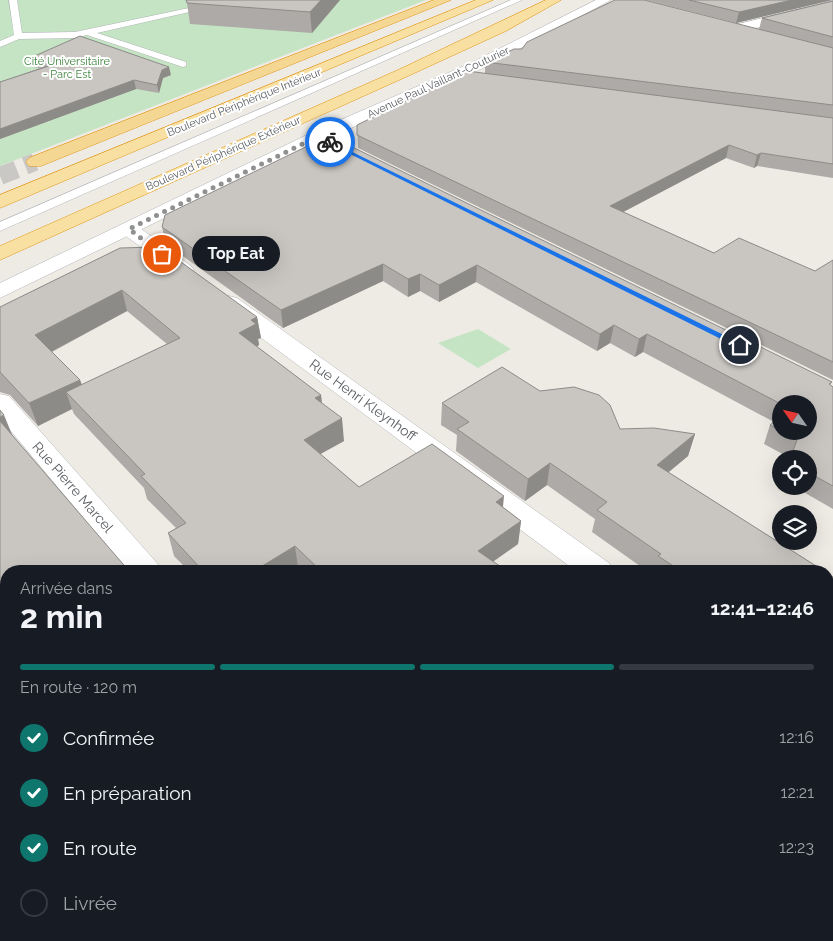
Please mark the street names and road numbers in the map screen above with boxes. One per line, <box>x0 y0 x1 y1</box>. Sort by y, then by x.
street label: Avenue Paul Vaillant-Couturier <box>365 44 511 121</box>
street label: Boulevard Périphérique Intérieur <box>165 65 323 139</box>
street label: Boulevard Périphérique Extérieur <box>144 113 303 194</box>
street label: Rue Henri Kleynhoff <box>306 356 420 445</box>
street label: Rue Pierre Marcel <box>29 438 117 536</box>

